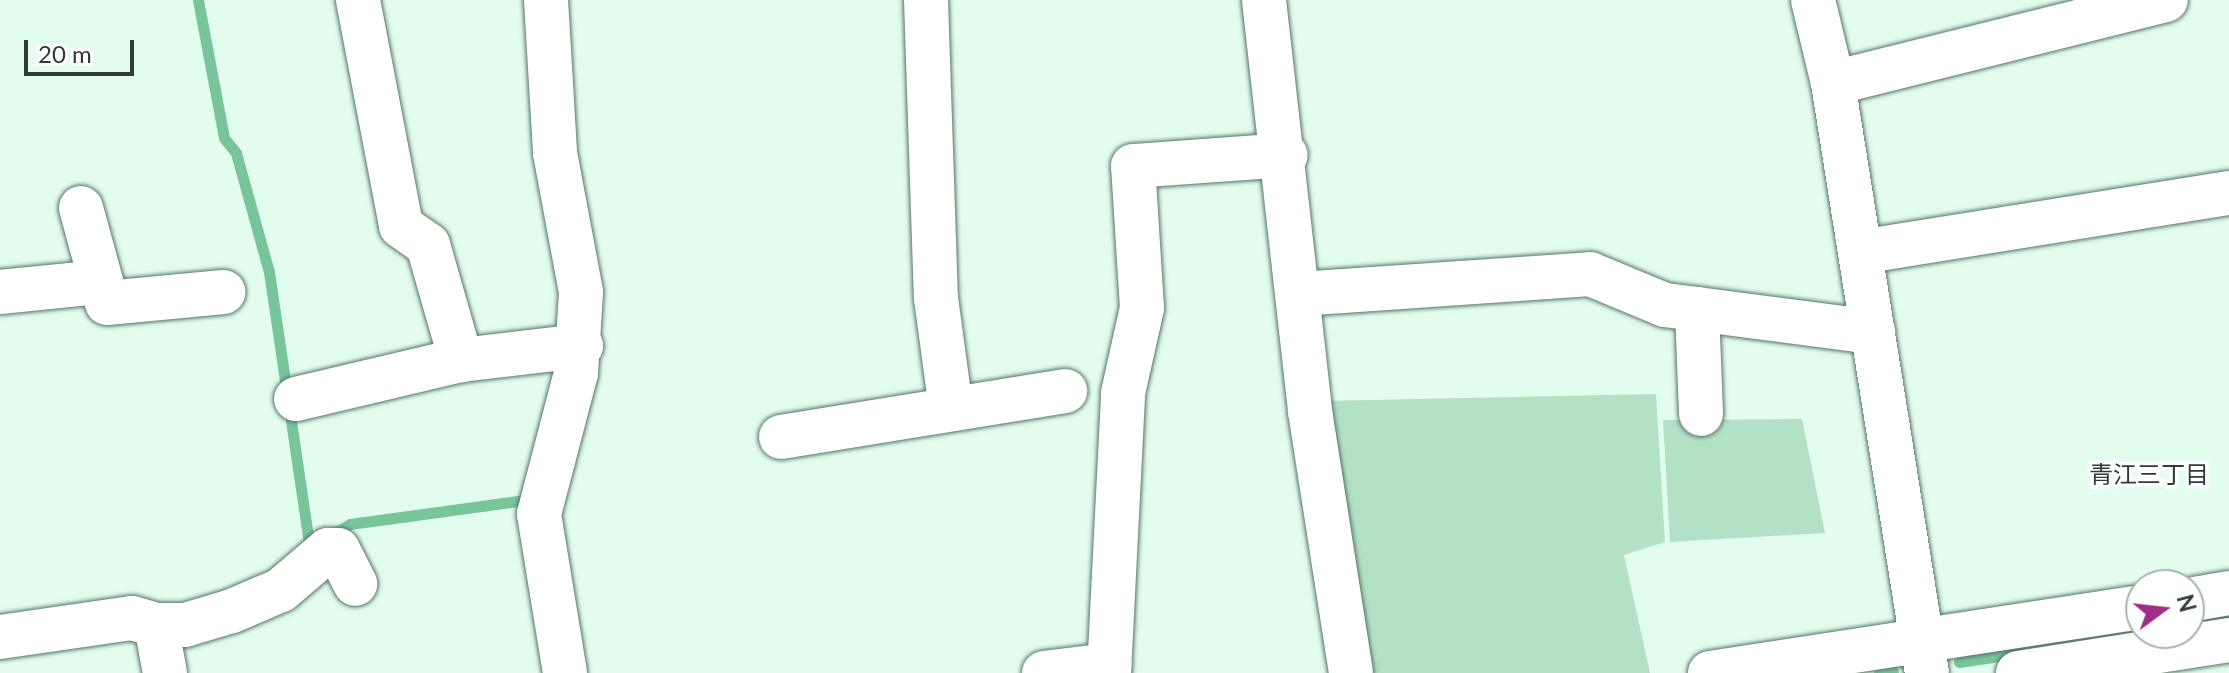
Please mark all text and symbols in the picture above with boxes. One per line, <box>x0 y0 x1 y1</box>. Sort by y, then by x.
scale bar <box>28 24 138 74</box>
text: 20 m <box>38 39 92 68</box>
district label: 青江三丁目 <box>2089 460 2209 488</box>
north arrow <box>2125 569 2205 649</box>
text: N <box>2171 591 2202 615</box>

